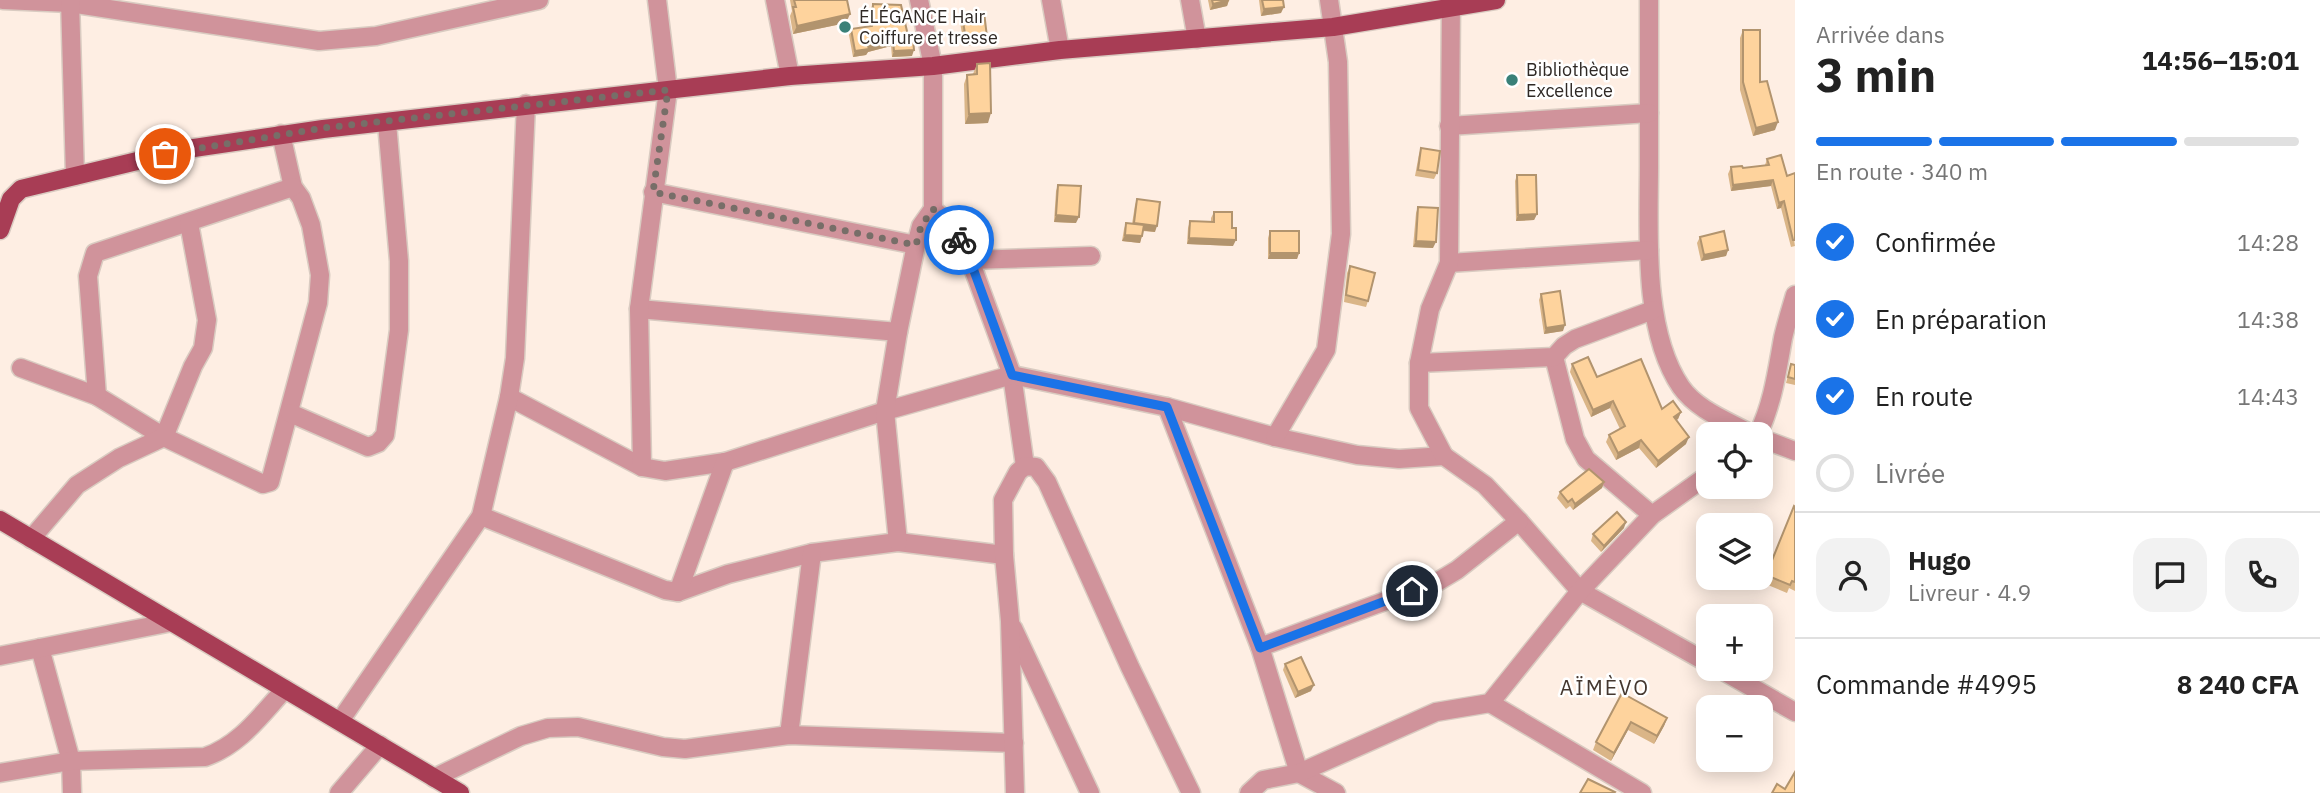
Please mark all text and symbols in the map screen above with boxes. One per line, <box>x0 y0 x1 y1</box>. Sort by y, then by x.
place label: ÉLÉGANCE Hair Coiffure et tresse <box>859 5 998 49</box>
marker: ÉLÉGANCE Hair Coiffure et tresse <box>837 19 853 35</box>
text: Arrivée dans <box>1816 19 1945 49</box>
text: 14:56–15:01 <box>2142 43 2299 77</box>
text: 3 min <box>1816 45 1936 105</box>
place label: Bibliothèque Excellence <box>1526 58 1629 102</box>
marker: Bibliothèque Excellence <box>1504 72 1520 88</box>
pin <box>135 124 195 184</box>
icon: bag <box>146 135 184 173</box>
text: En route · 340 m <box>1816 156 1988 186</box>
courier <box>924 205 994 275</box>
icon: bike <box>940 221 978 259</box>
icon: check <box>1816 223 1854 261</box>
text: Confirmée <box>1875 225 1996 259</box>
text: 14:28 <box>2237 227 2299 257</box>
icon: check <box>1816 300 1854 338</box>
text: En préparation <box>1875 302 2047 336</box>
text: 14:38 <box>2237 304 2299 334</box>
icon: check <box>1816 377 1854 415</box>
text: En route <box>1875 379 1973 413</box>
text: 14:43 <box>2237 381 2299 411</box>
map controls <box>1696 422 1773 772</box>
button: locate <box>1696 422 1773 499</box>
text: Livrée <box>1875 456 1945 490</box>
button: layers <box>1696 513 1773 590</box>
button: person <box>1816 538 1890 612</box>
button: chat <box>2133 538 2207 612</box>
button: phone <box>2225 538 2299 612</box>
text: Hugo <box>1908 543 1971 577</box>
pin <box>1382 561 1442 621</box>
icon: home <box>1393 572 1431 610</box>
text: Livreur · 4.9 <box>1908 577 2031 607</box>
button: + <box>1696 604 1773 681</box>
text: Commande #4995 <box>1816 667 2037 701</box>
text: 8 240 CFA <box>2177 667 2299 701</box>
district label: AÏMÈVO <box>1560 673 1650 701</box>
button: − <box>1696 695 1773 772</box>

